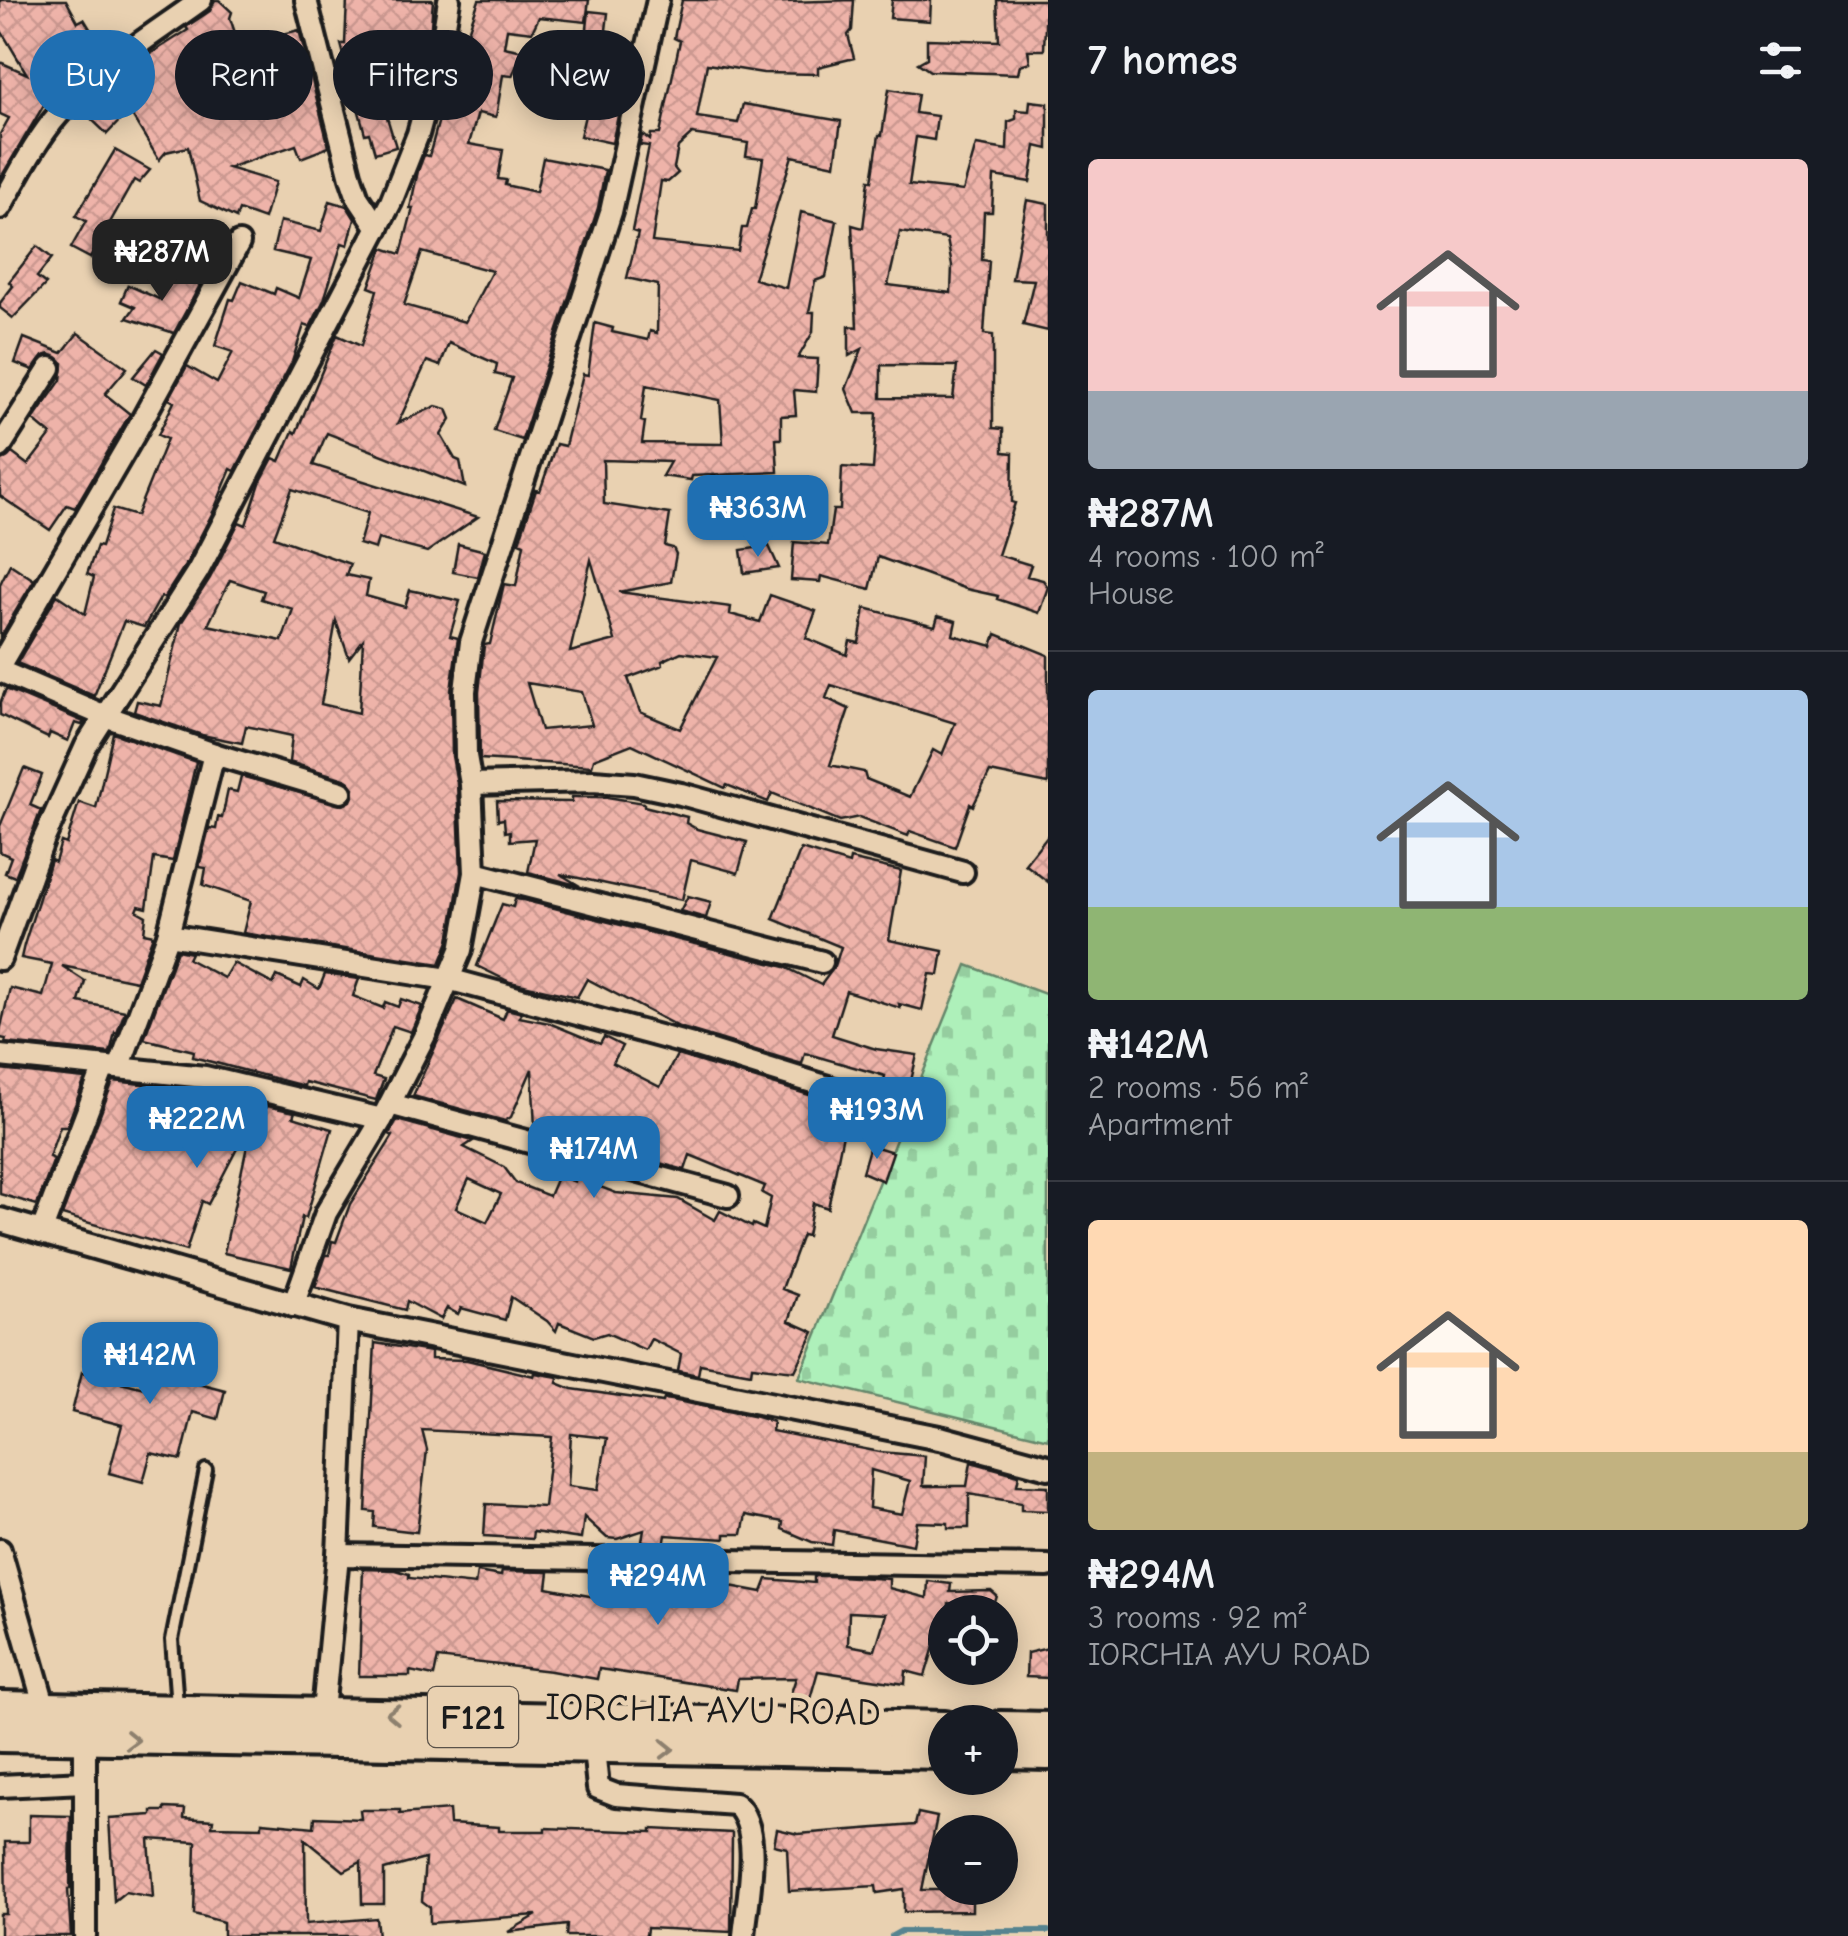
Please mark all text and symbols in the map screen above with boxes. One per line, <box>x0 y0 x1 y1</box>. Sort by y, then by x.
chip: Buy <box>30 30 155 120</box>
chip: Rent <box>175 30 313 120</box>
chip: Filters <box>333 30 493 120</box>
chip: New <box>513 30 645 120</box>
icon: filters <box>1753 33 1808 88</box>
text: 7 homes <box>1088 36 1238 85</box>
pin: ₦287M <box>92 219 232 304</box>
icon: home <box>1358 224 1538 404</box>
text: ₦287M <box>114 233 210 270</box>
pin: ₦363M <box>688 475 828 560</box>
text: ₦363M <box>709 489 807 526</box>
text: ₦287M <box>1088 489 1214 538</box>
text: 4 rooms · 100 m² <box>1088 538 1324 575</box>
text: House <box>1088 575 1174 612</box>
icon: home <box>1358 755 1538 935</box>
text: ₦142M <box>1088 1020 1209 1069</box>
text: 2 rooms · 56 m² <box>1088 1069 1308 1106</box>
pin: ₦193M <box>807 1077 947 1162</box>
pin: ₦222M <box>127 1086 267 1171</box>
text: ₦193M <box>830 1091 924 1128</box>
text: ₦222M <box>149 1100 245 1137</box>
text: Apartment <box>1088 1106 1231 1143</box>
pin: ₦174M <box>524 1116 664 1201</box>
text: ₦174M <box>550 1130 638 1167</box>
icon: home <box>1358 1285 1538 1465</box>
pin: ₦142M <box>80 1322 220 1407</box>
text: ₦142M <box>104 1336 196 1373</box>
pin: ₦294M <box>588 1543 728 1628</box>
text: ₦294M <box>1088 1550 1215 1599</box>
text: ₦294M <box>610 1557 706 1594</box>
map controls <box>928 1595 1018 1905</box>
button: locate <box>928 1595 1018 1685</box>
text: 3 rooms · 92 m² <box>1088 1599 1307 1636</box>
text: IORCHIA AYU ROAD <box>1088 1636 1371 1673</box>
street label: IORCHIA AYU ROAD <box>545 1685 881 1735</box>
road number: F121 <box>428 1687 518 1747</box>
one-way arrow <box>384 1704 400 1725</box>
button: + <box>928 1705 1018 1795</box>
one-way arrow <box>125 1729 141 1750</box>
one-way arrow <box>660 1738 676 1760</box>
button: − <box>928 1815 1018 1905</box>

